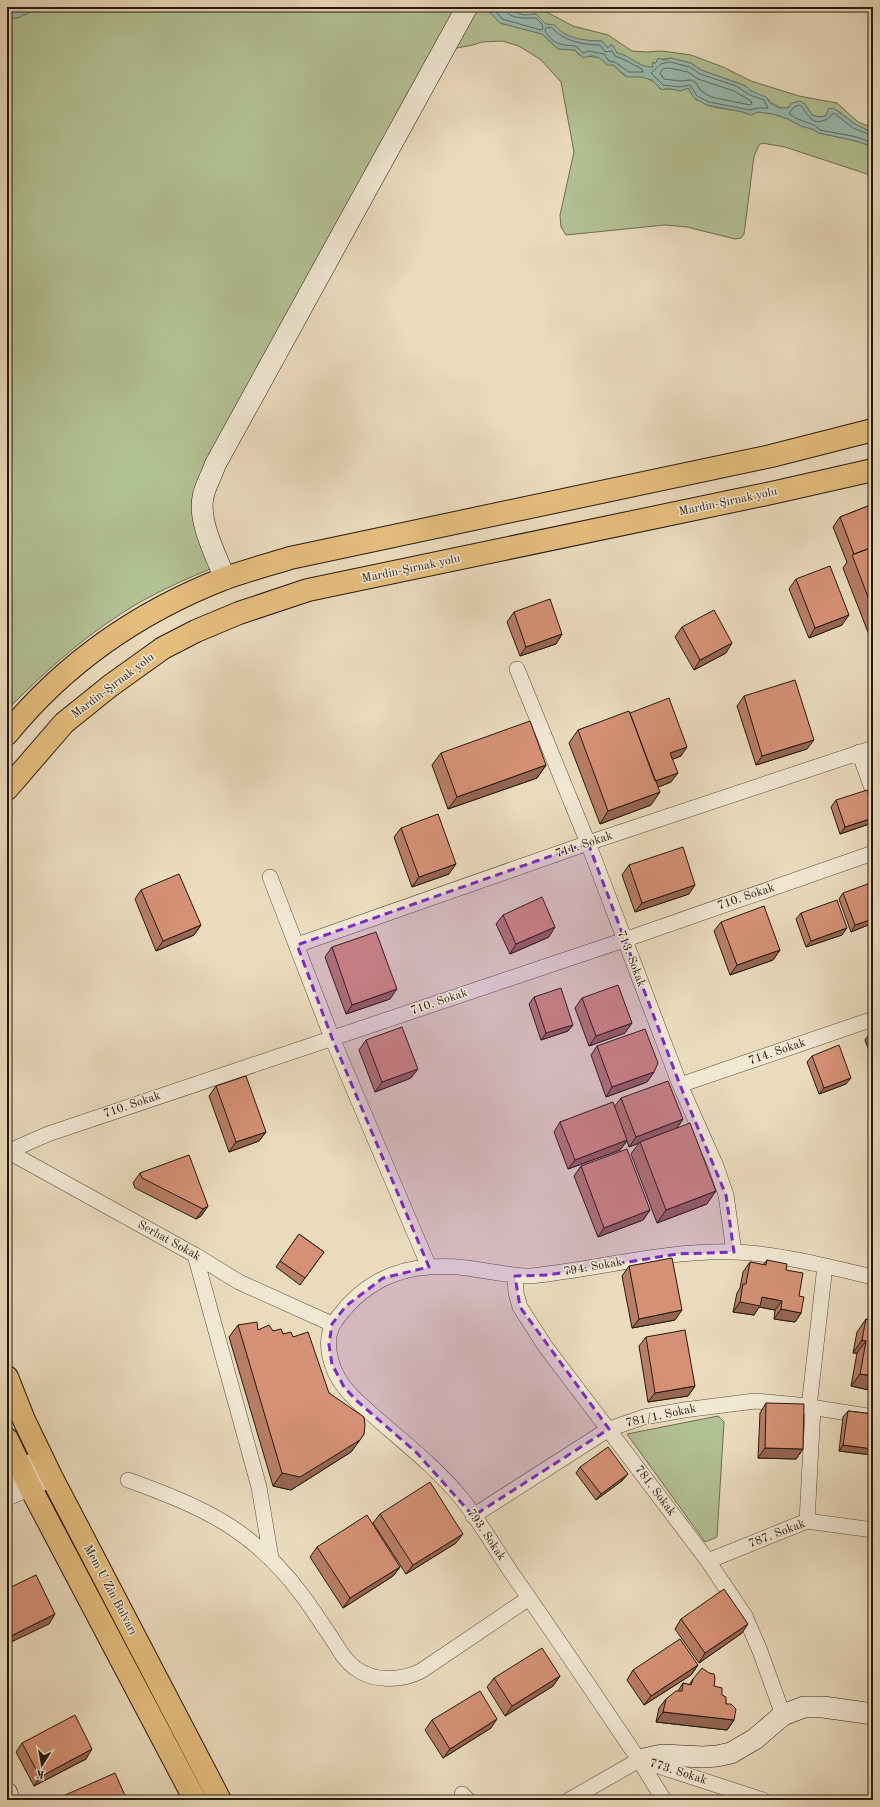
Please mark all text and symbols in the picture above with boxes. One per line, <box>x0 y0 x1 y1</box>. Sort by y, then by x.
street label: Mardin-Şırnak yolu <box>678 486 779 518</box>
street label: Mardin-Şırnak yolu <box>361 553 462 585</box>
street label: Mardin-Şırnak yolu <box>69 651 157 721</box>
street label: 711. Sokak <box>554 830 614 860</box>
street label: 710. Sokak <box>716 882 776 912</box>
street label: 713. Sokak <box>615 929 647 989</box>
street label: 710. Sokak <box>409 987 469 1017</box>
street label: 714. Sokak <box>747 1037 807 1067</box>
street label: 710. Sokak <box>102 1090 162 1120</box>
street label: Serhat Sokak <box>136 1219 202 1263</box>
street label: 794. Sokak <box>563 1256 623 1278</box>
street label: 781/1. Sokak <box>625 1403 697 1429</box>
street label: 781. Sokak <box>632 1464 678 1518</box>
street label: 793. Sokak <box>464 1507 508 1563</box>
street label: 787. Sokak <box>747 1518 807 1550</box>
street label: Mem U Zin Bulvarı <box>81 1543 139 1637</box>
north arrow <box>22 1745 62 1785</box>
street label: 773. Sokak <box>648 1757 708 1787</box>
text: K <box>35 1767 46 1780</box>

